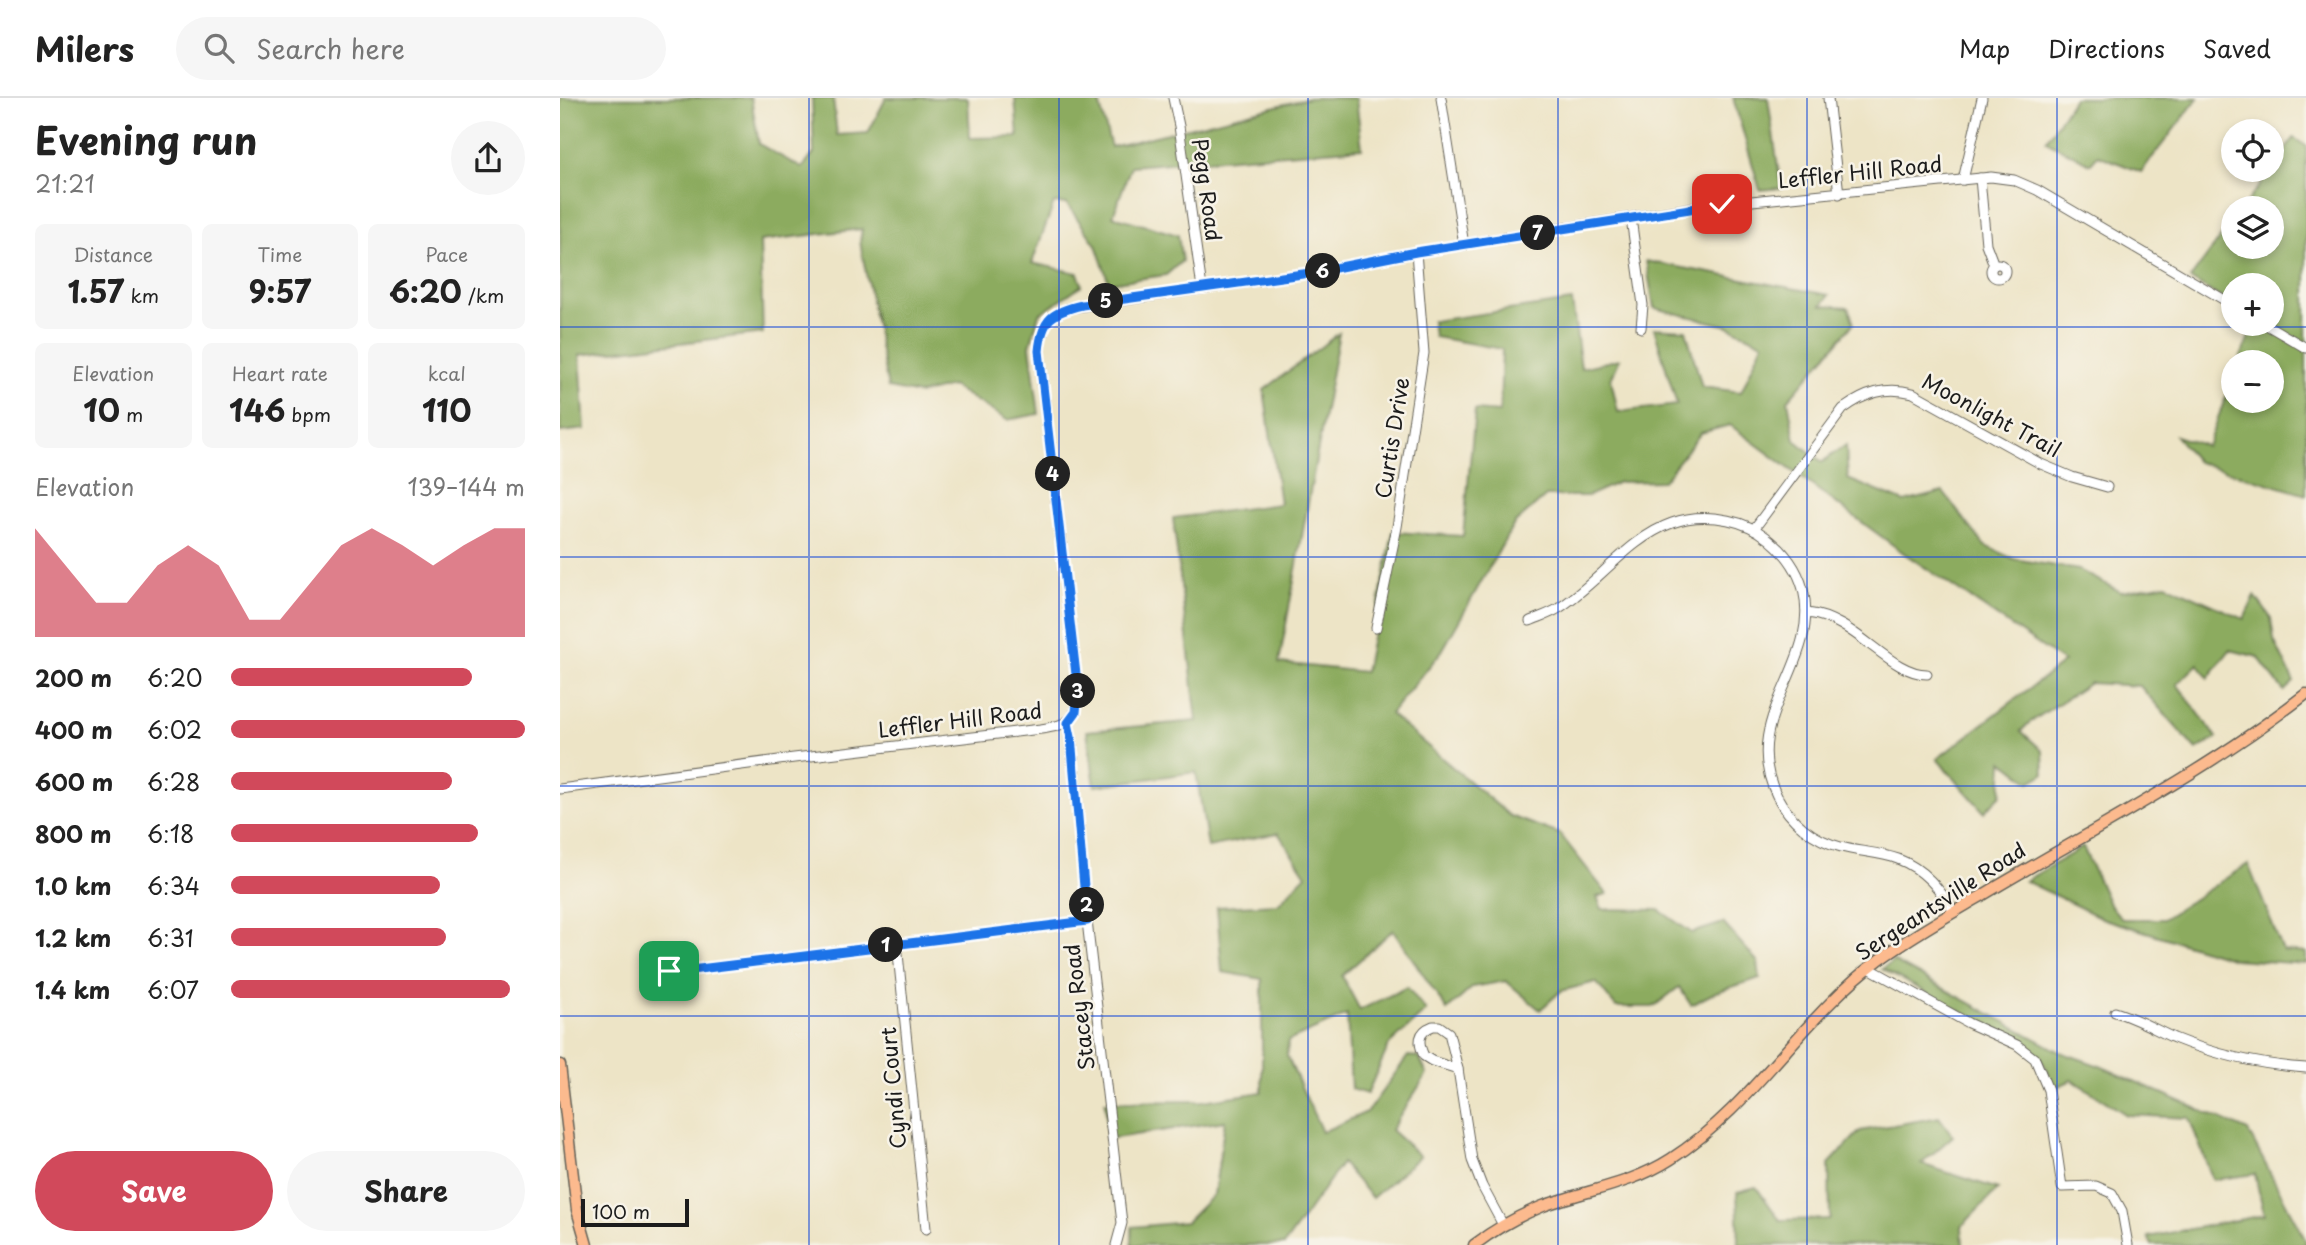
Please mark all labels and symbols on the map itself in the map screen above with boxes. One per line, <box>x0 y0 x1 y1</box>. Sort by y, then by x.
street label: Pegg Road <box>1185 136 1231 243</box>
street label: Leffler Hill Road <box>1776 146 1944 196</box>
pin <box>1692 174 1752 234</box>
pin: 7 <box>1520 216 1556 250</box>
pin: 6 <box>1306 254 1340 288</box>
pin: 5 <box>1088 284 1124 318</box>
street label: Moonlight Trail <box>1917 364 2067 464</box>
street label: Curtis Drive <box>1366 375 1416 501</box>
pin: 4 <box>1036 456 1070 492</box>
pin: 3 <box>1060 674 1096 708</box>
street label: Leffler Hill Road <box>876 693 1044 745</box>
street label: Sergeantsville Road <box>1848 833 2031 967</box>
pin: 2 <box>1070 888 1104 922</box>
pin: 1 <box>868 928 904 962</box>
pin <box>639 941 699 1001</box>
street label: Stacey Road <box>1054 942 1102 1072</box>
street label: Cyndi Court <box>871 1026 913 1150</box>
scale bar <box>581 1196 690 1228</box>

